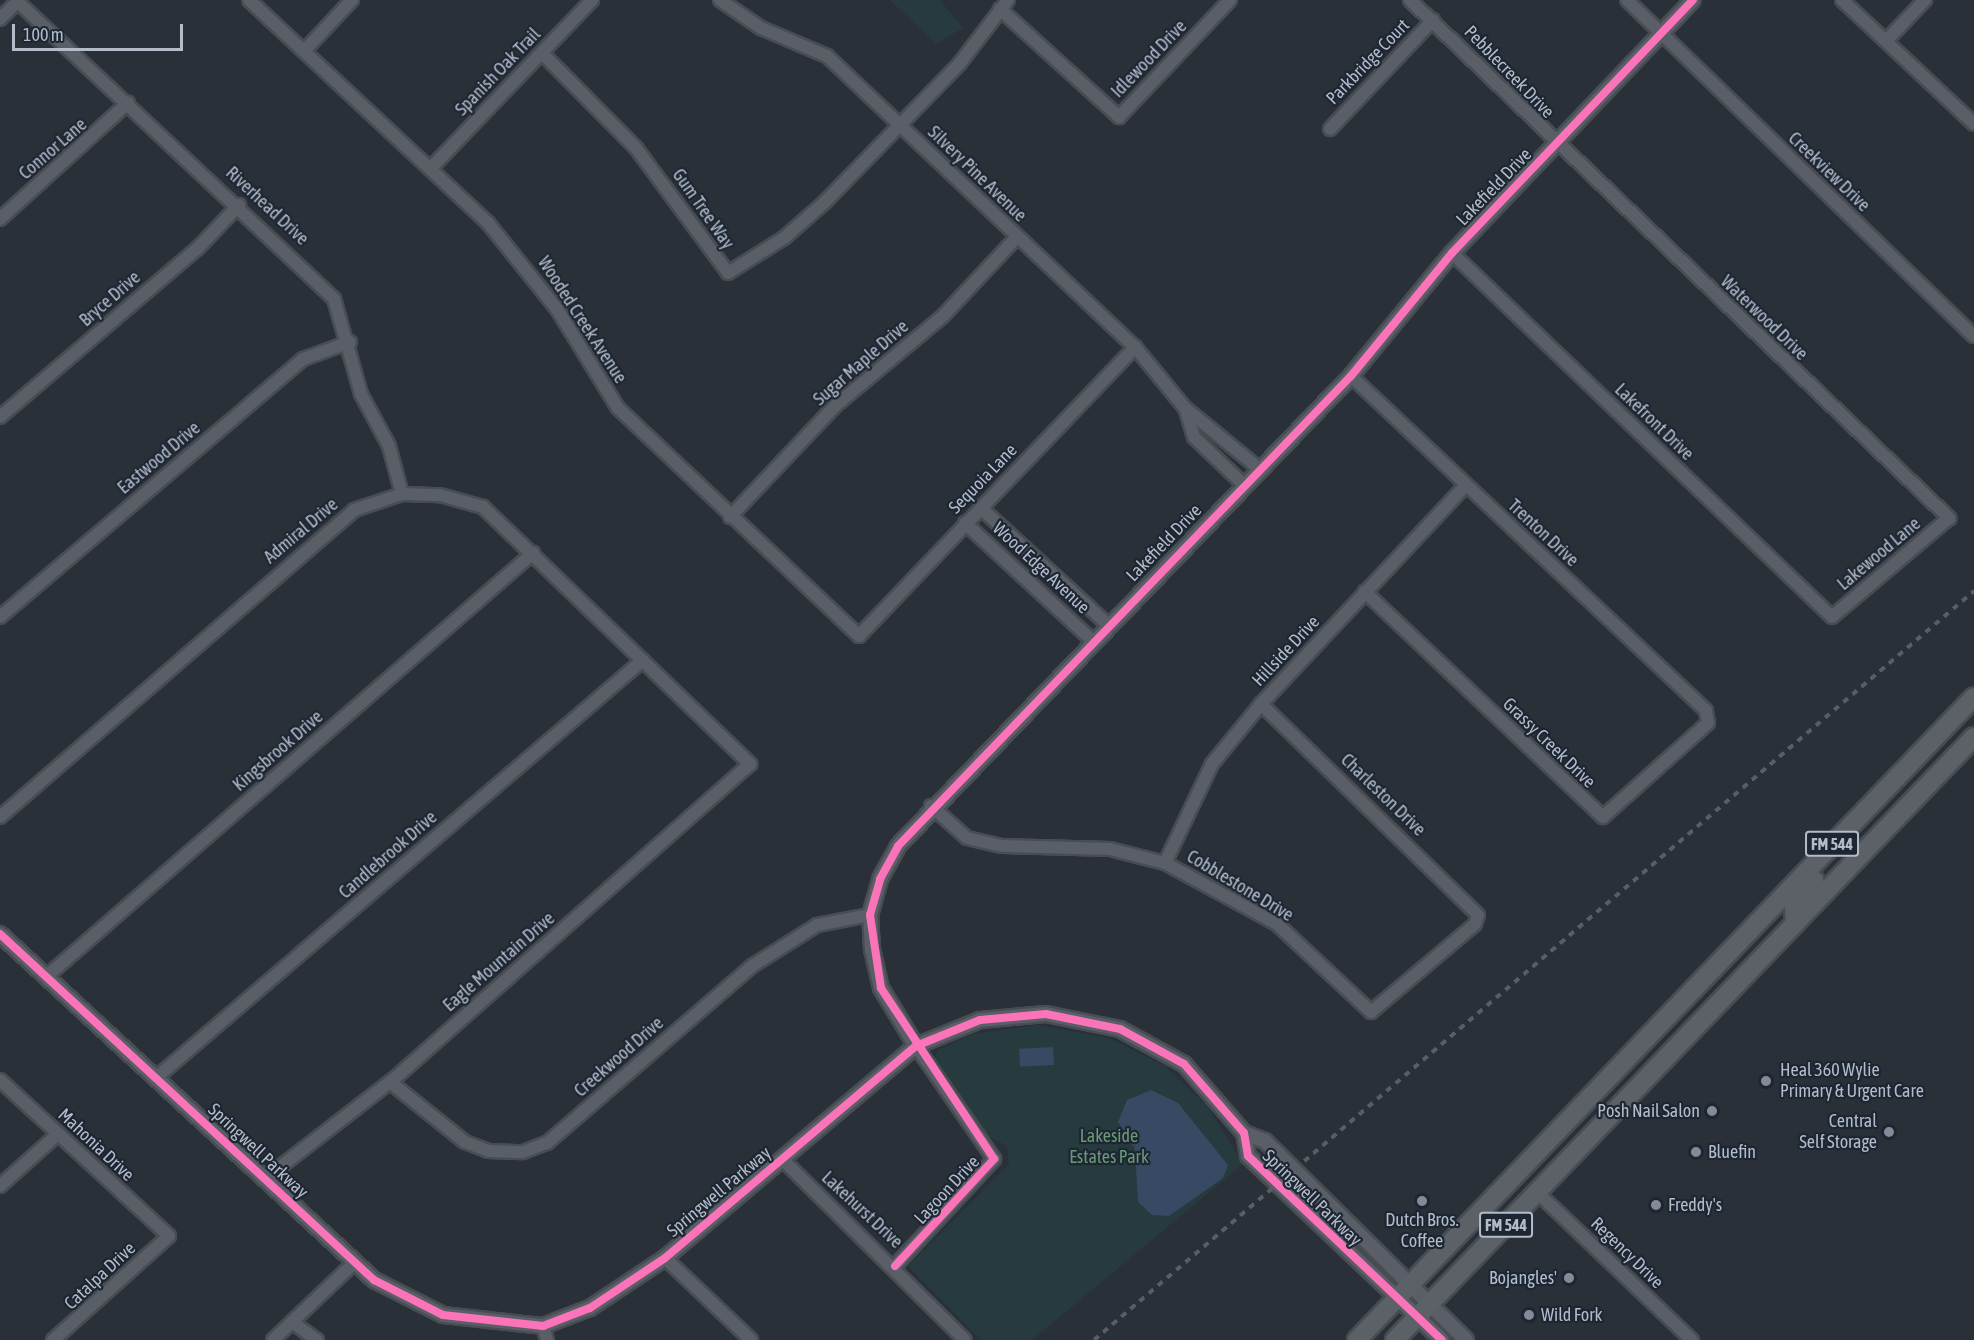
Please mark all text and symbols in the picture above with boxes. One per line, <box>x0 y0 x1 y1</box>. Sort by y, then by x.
scale bar <box>15 12 186 50</box>
street label: Parkbridge Court <box>1322 15 1414 109</box>
street label: Idlewood Drive <box>1107 16 1191 102</box>
street label: Pebblecreek Drive <box>1460 21 1558 123</box>
text: 100 m <box>23 24 64 45</box>
street label: Spanish Oak Trail <box>451 24 545 120</box>
street label: Connor Lane <box>15 114 91 184</box>
street label: Silvery Pine Avenue <box>923 122 1031 226</box>
street label: Creekview Drive <box>1784 128 1874 216</box>
street label: Lakefield Drive <box>1452 144 1536 230</box>
street label: Riverhead Drive <box>221 162 313 250</box>
street label: Gum Tree Way <box>668 165 738 253</box>
street label: Wooded Creek Avenue <box>533 253 631 387</box>
street label: Bryce Drive <box>75 267 145 331</box>
street label: Waterwood Drive <box>1716 271 1812 365</box>
street label: Sugar Maple Drive <box>809 316 913 410</box>
street label: Lakefront Drive <box>1610 379 1698 465</box>
street label: Eastwood Drive <box>113 417 205 499</box>
street label: Sequoia Lane <box>944 440 1022 518</box>
street label: Admiral Drive <box>260 494 342 568</box>
street label: Trenton Drive <box>1503 495 1583 571</box>
street label: Lakefield Drive <box>1122 500 1206 586</box>
street label: Lakewood Lane <box>1833 513 1925 595</box>
street label: Wood Edge Avenue <box>988 518 1094 618</box>
street label: Hillside Drive <box>1248 611 1324 691</box>
street label: Grassy Creek Drive <box>1498 693 1600 793</box>
street label: Kingsbrook Drive <box>229 706 327 796</box>
street label: Charleston Drive <box>1336 749 1430 841</box>
street label: Candlebrook Drive <box>335 807 441 903</box>
road number: FM 544 <box>1805 831 1859 857</box>
street label: Cobblestone Drive <box>1183 846 1297 926</box>
street label: Eagle Mountain Drive <box>439 908 559 1016</box>
street label: Creekwood Drive <box>570 1012 668 1102</box>
place label: Heal 360 Wylie Primary & Urgent Care <box>1780 1060 1924 1102</box>
marker: Heal 360 Wylie Primary & Urgent Care <box>1757 1072 1775 1090</box>
street label: Springwell Parkway <box>203 1099 313 1203</box>
place label: Posh Nail Salon <box>1597 1100 1700 1122</box>
street label: Mahonia Drive <box>53 1104 139 1186</box>
marker: Posh Nail Salon <box>1705 1104 1719 1118</box>
place label: Central Self Storage <box>1799 1111 1877 1154</box>
marker: Central Self Storage <box>1882 1125 1896 1139</box>
park label: Lakeside Estates Park <box>1069 1126 1149 1168</box>
place label: Bluefin <box>1708 1141 1756 1163</box>
street label: Springwell Parkway <box>663 1142 775 1242</box>
street label: Springwell Parkway <box>1258 1145 1366 1251</box>
marker: Bluefin <box>1689 1145 1703 1159</box>
street label: Lagoon Drive <box>910 1151 984 1229</box>
street label: Lakehurst Drive <box>817 1167 907 1253</box>
marker: Dutch Bros. Coffee <box>1415 1194 1429 1208</box>
place label: Freddy's <box>1668 1194 1722 1216</box>
marker: Freddy's <box>1649 1198 1663 1212</box>
place label: Dutch Bros. Coffee <box>1385 1210 1459 1252</box>
road number: FM 544 <box>1479 1212 1533 1238</box>
street label: Regency Drive <box>1586 1213 1668 1293</box>
street label: Catalpa Drive <box>60 1238 140 1314</box>
place label: Bojangles' <box>1489 1267 1557 1289</box>
marker: Bojangles' <box>1562 1271 1576 1285</box>
place label: Wild Fork <box>1541 1304 1602 1326</box>
marker: Wild Fork <box>1522 1308 1536 1322</box>

